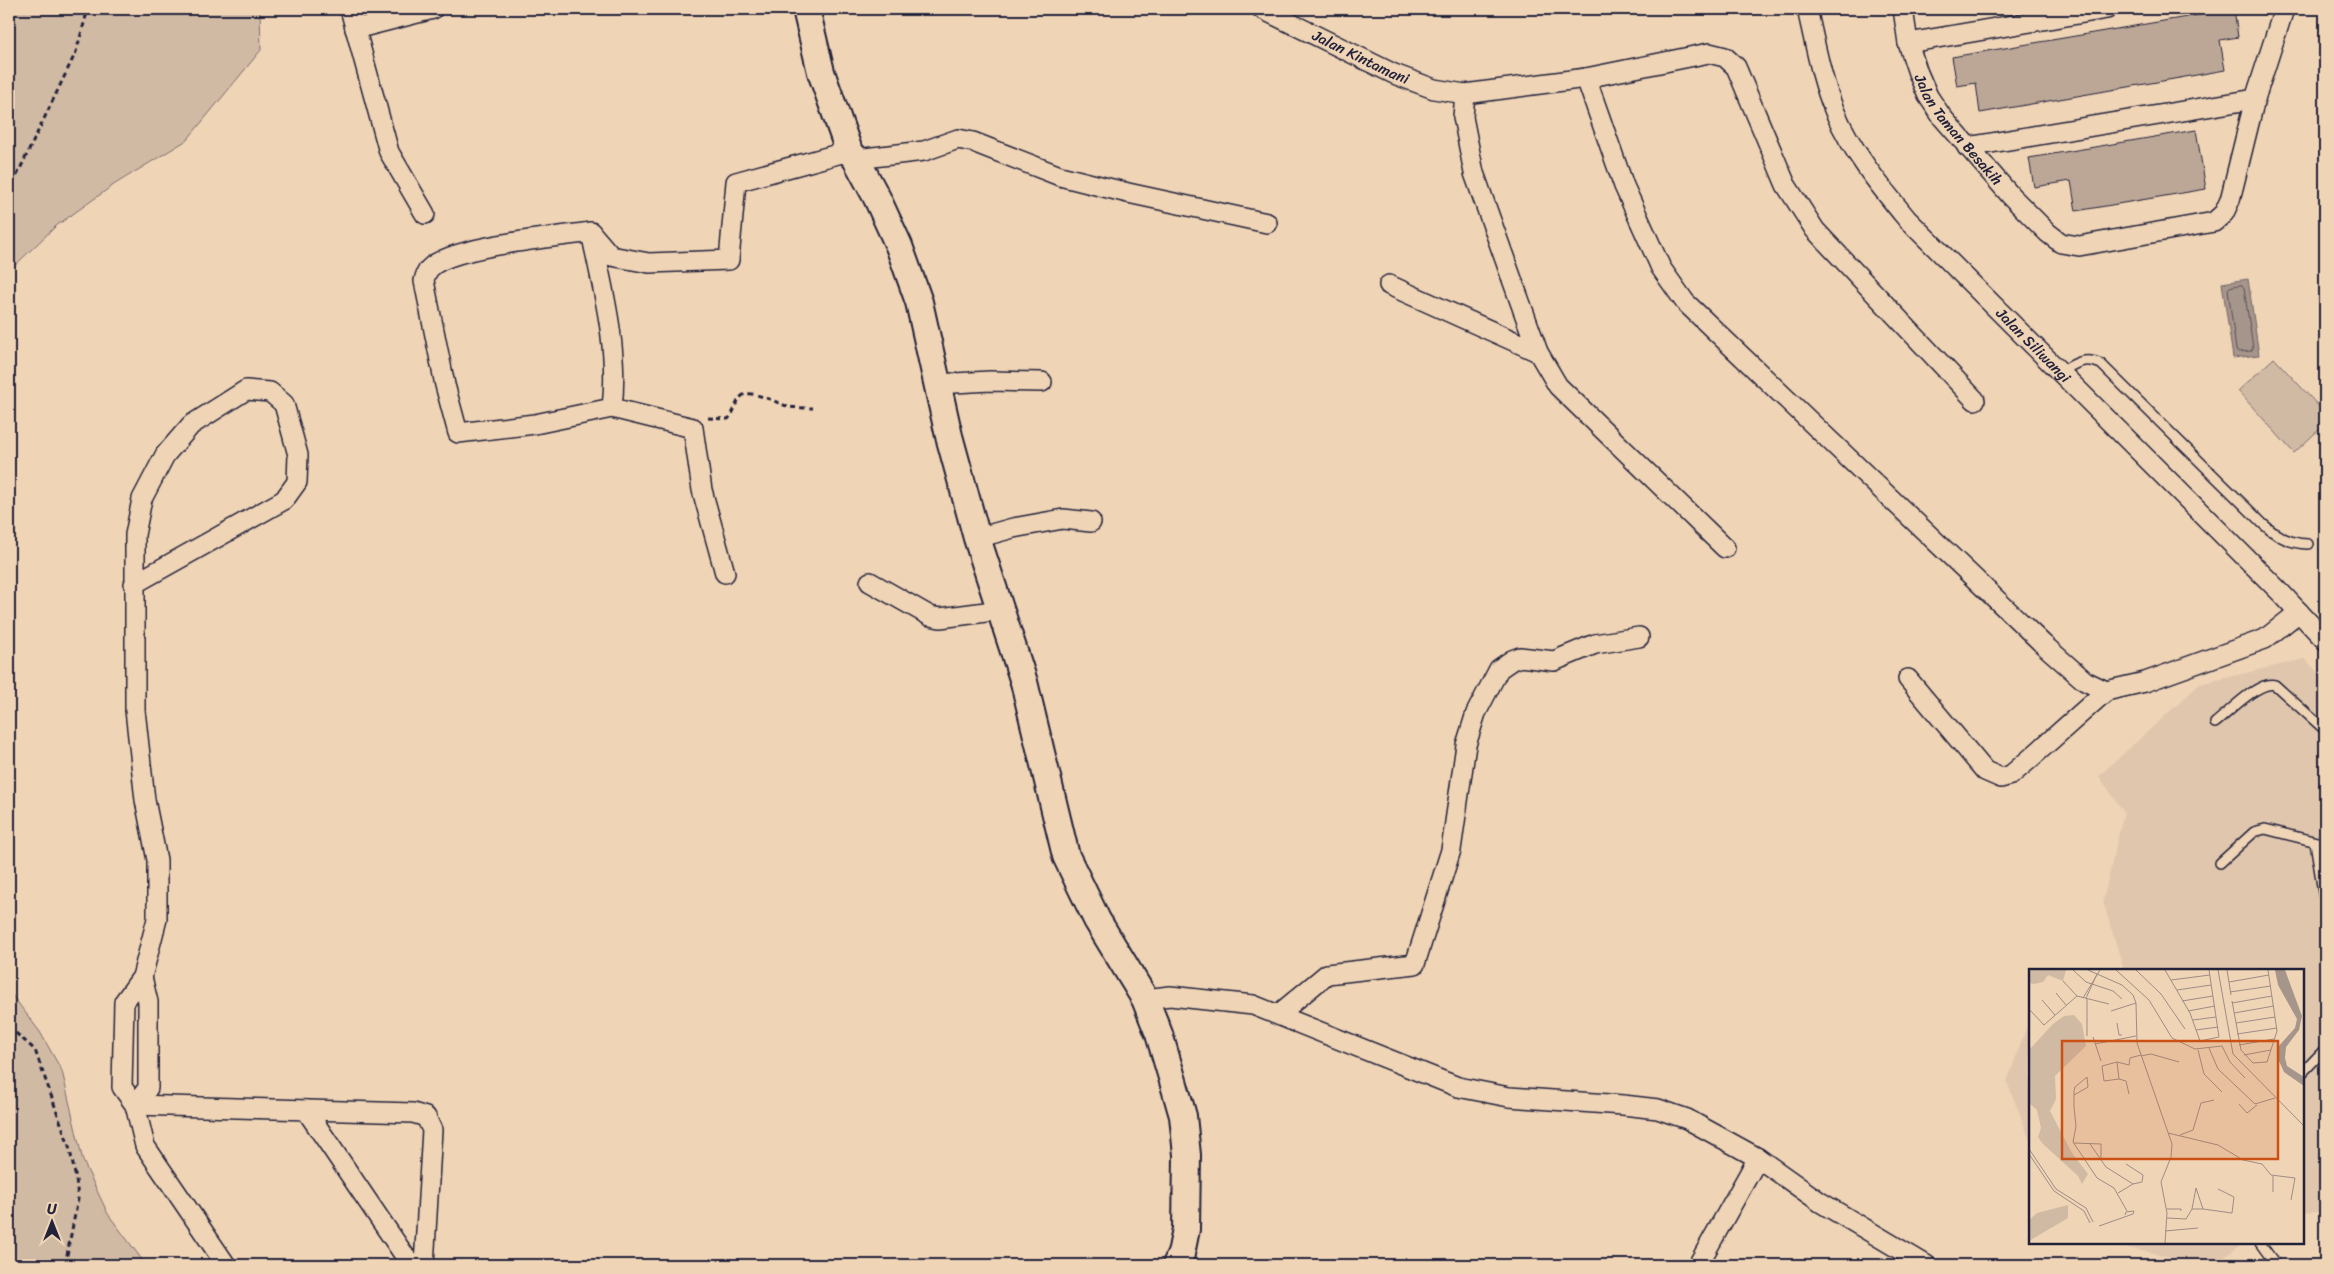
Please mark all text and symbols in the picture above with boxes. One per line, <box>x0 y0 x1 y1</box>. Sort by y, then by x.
street label: Jalan Kintamani <box>1307 22 1414 92</box>
street label: Jalan Taman Besakih <box>1907 69 2009 191</box>
street label: Jalan Siliwangi <box>1989 301 2078 390</box>
inset map <box>2029 969 2304 1244</box>
north arrow <box>28 1196 78 1246</box>
text: U <box>47 1197 57 1222</box>

